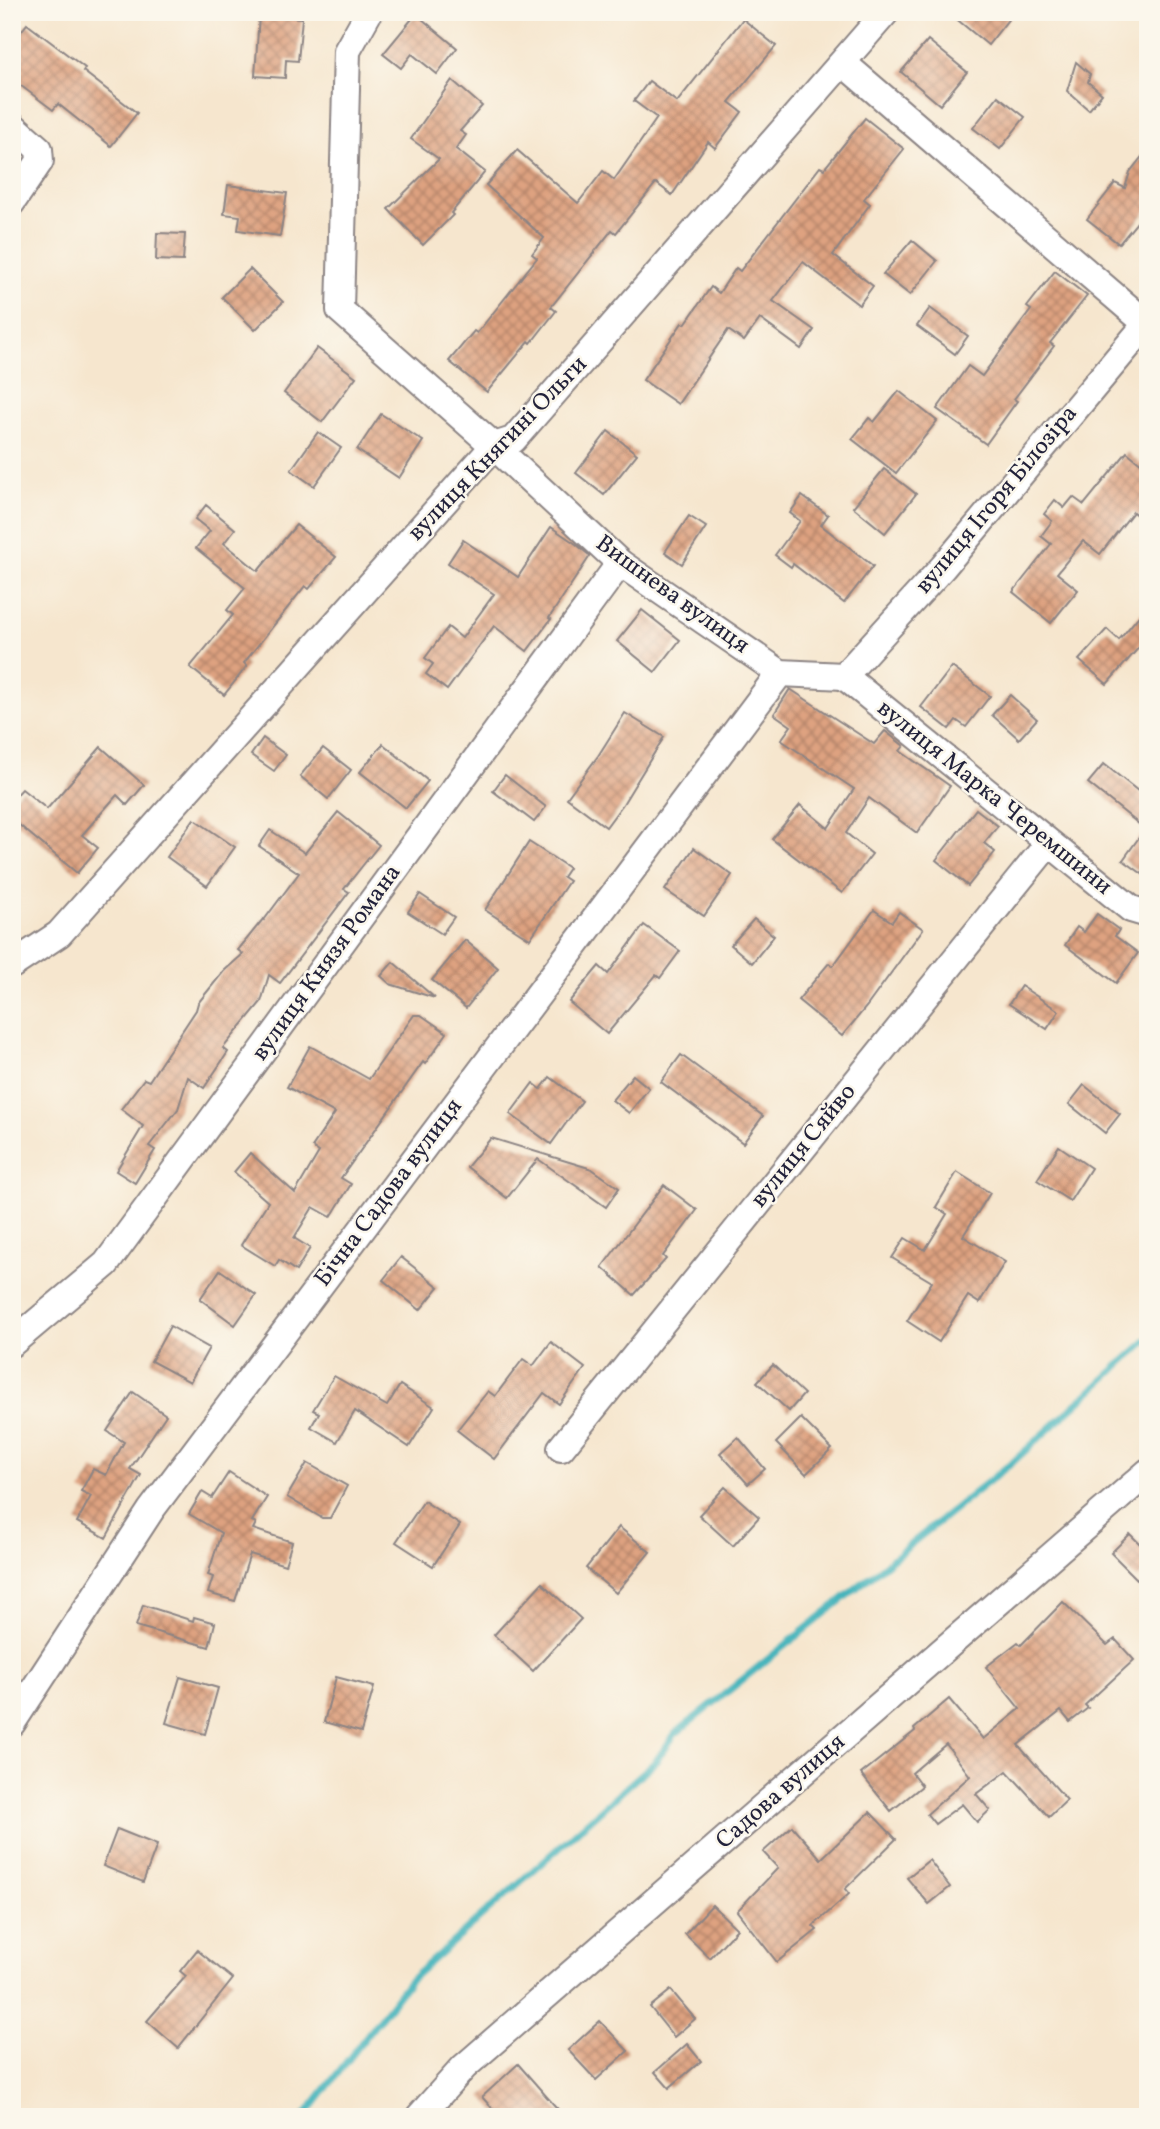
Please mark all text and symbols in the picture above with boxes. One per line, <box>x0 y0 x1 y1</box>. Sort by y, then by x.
street label: вулиця Княгині Ольги <box>400 349 596 549</box>
street label: вулиця Ігоря Білозіра <box>908 398 1086 602</box>
street label: Вишнева вулиця <box>588 527 756 663</box>
street label: вулиця Марка Черемшини <box>869 692 1119 904</box>
street label: вулиця Князя Романа <box>244 858 410 1068</box>
street label: вулиця Сяйво <box>743 1077 865 1215</box>
street label: Бічна Садова вулиця <box>307 1092 471 1294</box>
street label: Садова вулиця <box>709 1726 853 1858</box>

